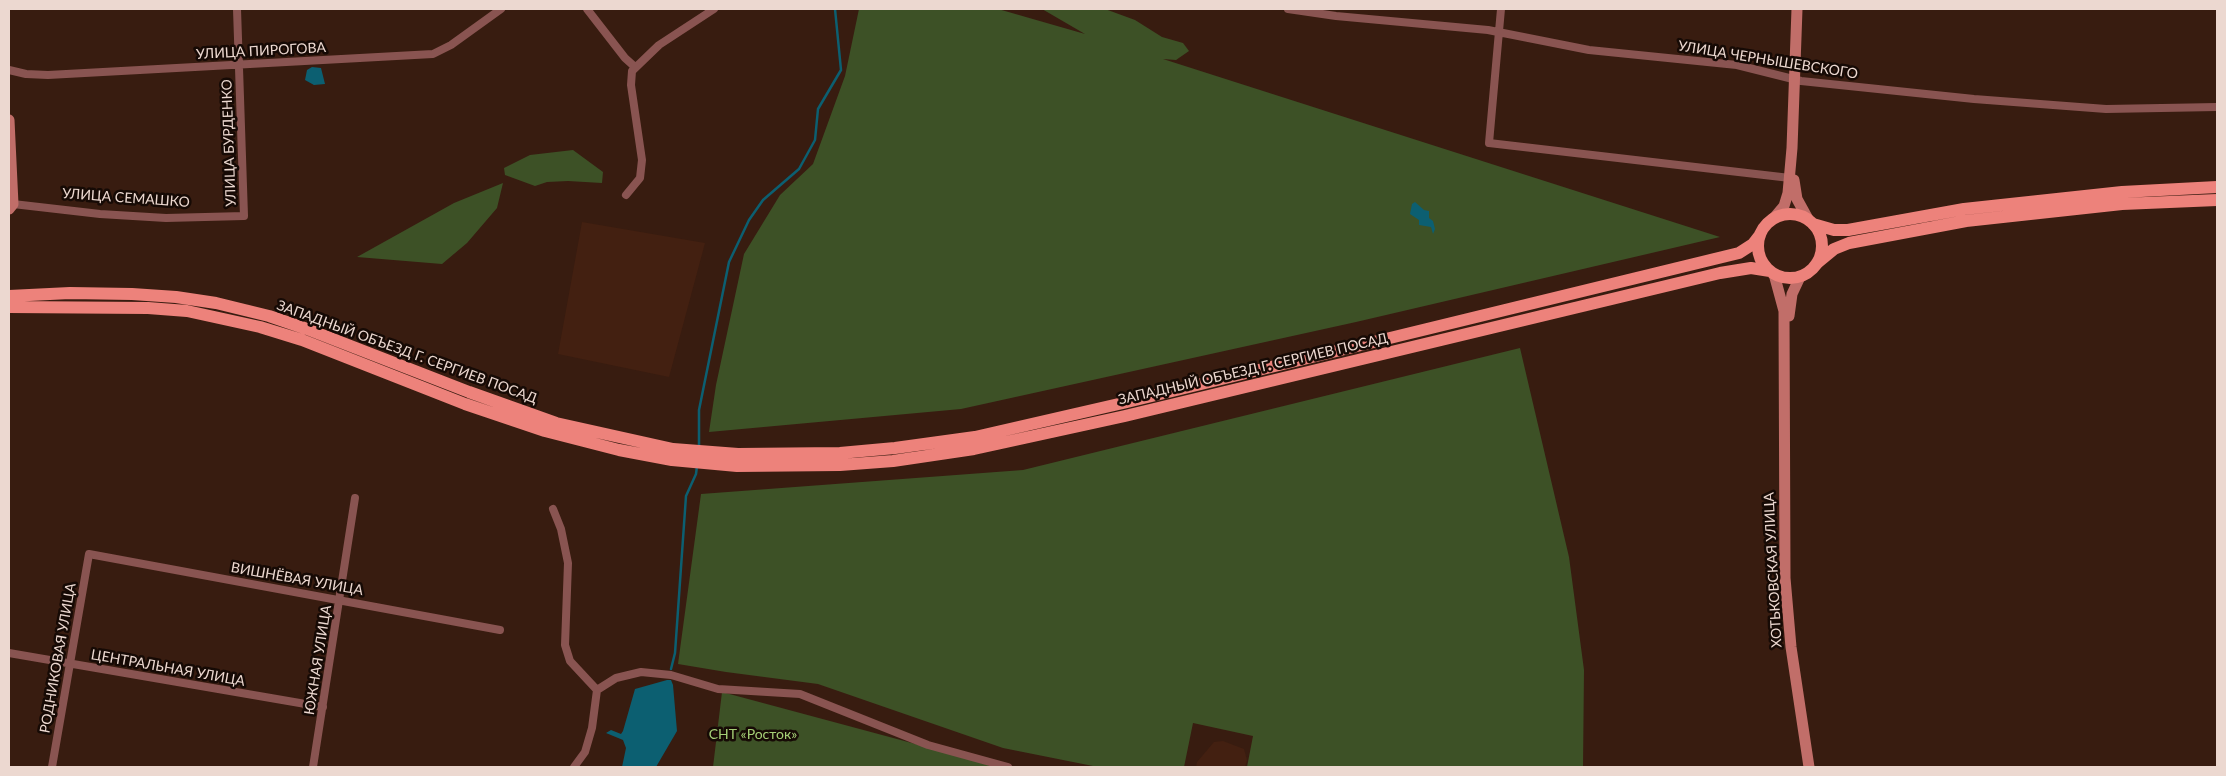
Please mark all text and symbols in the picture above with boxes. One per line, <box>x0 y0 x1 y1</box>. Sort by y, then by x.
street label: УЛИЦА ЧЕРНЫШЕВСКОГО <box>1677 37 1859 83</box>
street label: УЛИЦА ПИРОГОВА <box>196 39 326 63</box>
street label: УЛИЦА БУРДЕНКО <box>218 79 240 207</box>
street label: УЛИЦА СЕМАШКО <box>62 185 190 211</box>
street label: ЗАПАДНЫЙ ОБЪЕЗД Г. СЕРГИЕВ ПОСАД <box>274 297 540 407</box>
street label: ЗАПАДНЫЙ ОБЪЕЗД Г. СЕРГИЕВ ПОСАД <box>1117 330 1389 408</box>
street label: ХОТЬКОВСКАЯ УЛИЦА <box>1761 492 1785 648</box>
street label: ВИШНЁВАЯ УЛИЦА <box>230 559 364 599</box>
street label: РОДНИКОВАЯ УЛИЦА <box>37 582 79 734</box>
street label: ЮЖНАЯ УЛИЦА <box>301 604 335 716</box>
street label: ЦЕНТРАЛЬНАЯ УЛИЦА <box>90 646 246 690</box>
park label: СНТ «Росток» <box>709 726 797 742</box>

